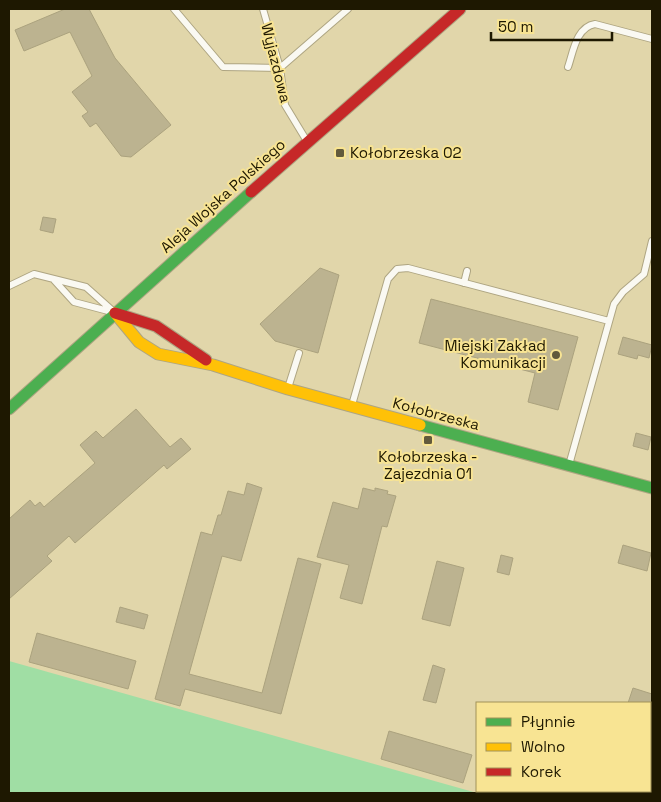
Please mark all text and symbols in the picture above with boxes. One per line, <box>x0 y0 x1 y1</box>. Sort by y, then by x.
scale bar <box>491 10 612 42</box>
text: 50 m <box>498 17 533 36</box>
street label: Wyjazdowa <box>257 21 296 105</box>
street label: Aleja Wojska Polskiego <box>156 135 289 257</box>
place label: Kołobrzeska 02 <box>350 143 462 162</box>
marker: Kołobrzeska 02 <box>334 147 346 159</box>
place label: Miejski Zakład Komunikacji <box>445 336 546 372</box>
marker: Miejski Zakład Komunikacji <box>550 349 562 361</box>
street label: Kołobrzeska <box>391 393 482 434</box>
marker: Kołobrzeska - Zajezdnia 01 <box>422 434 434 446</box>
place label: Kołobrzeska - Zajezdnia 01 <box>378 447 478 483</box>
legend <box>476 702 651 792</box>
text: Płynnie <box>521 712 575 731</box>
text: Wolno <box>521 737 565 756</box>
text: Korek <box>521 762 561 781</box>

